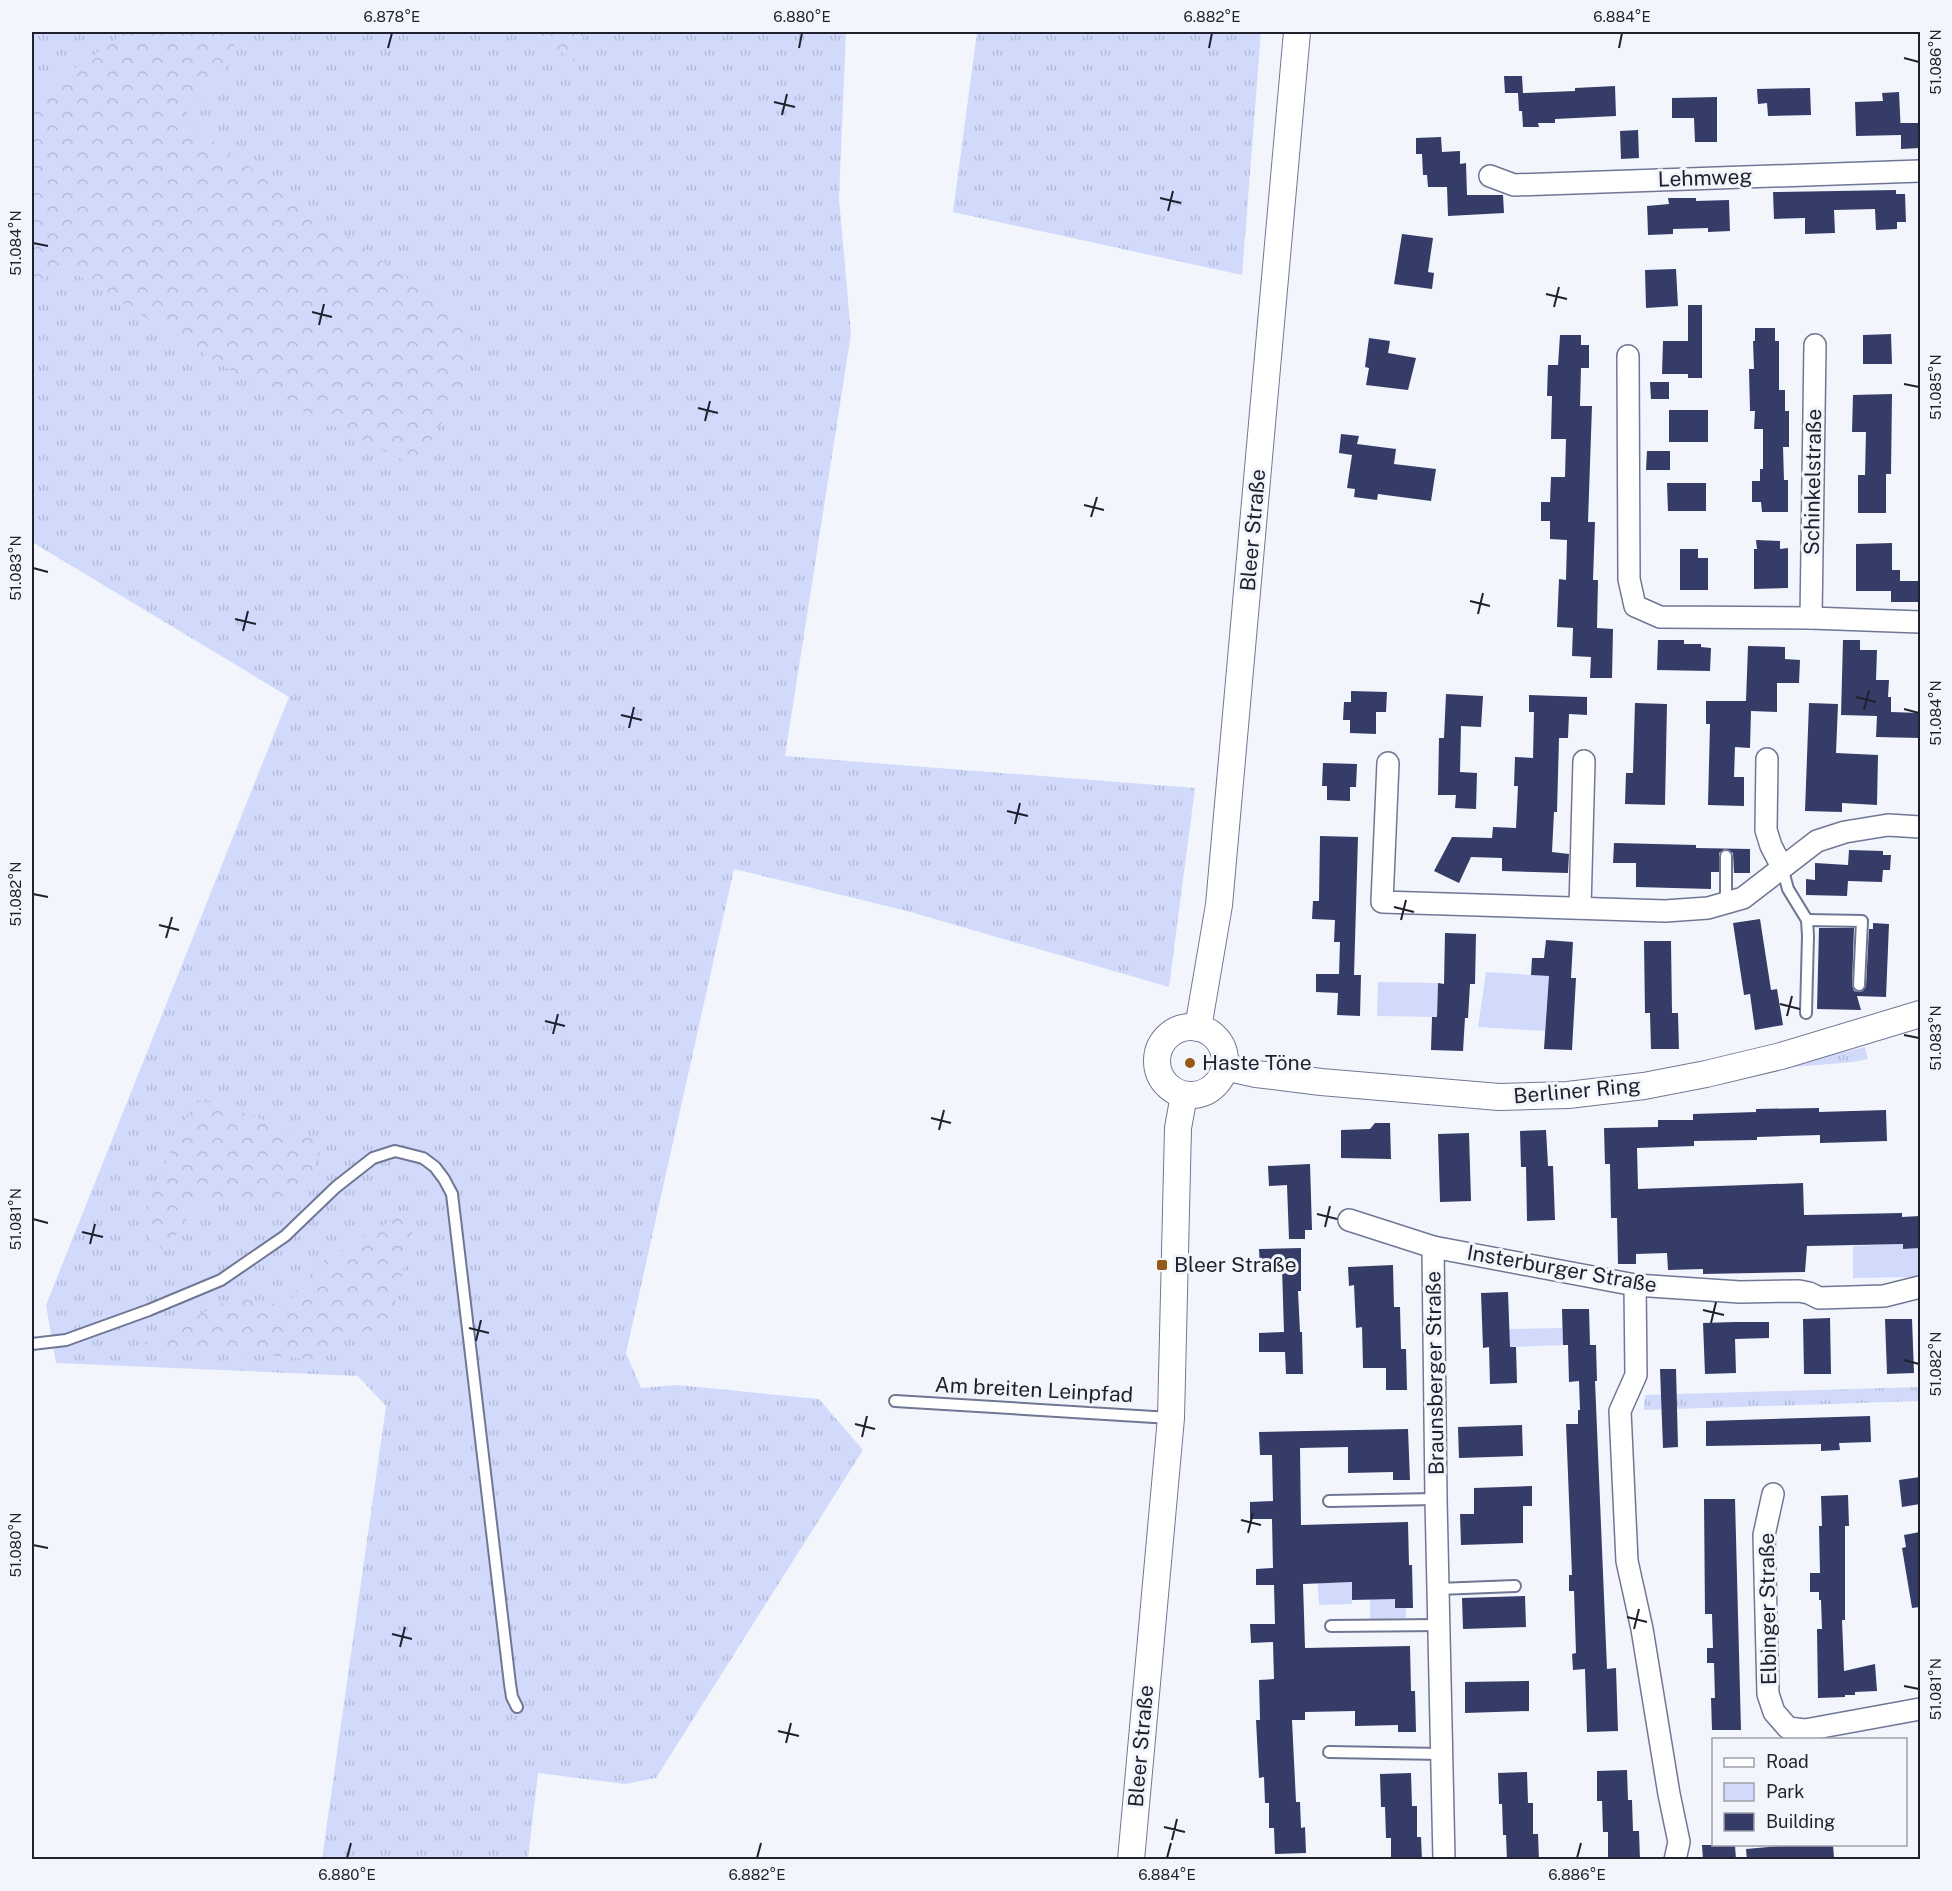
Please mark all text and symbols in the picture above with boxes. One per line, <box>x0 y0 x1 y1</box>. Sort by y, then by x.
text: 6.878°E <box>364 8 420 25</box>
text: 6.880°E <box>773 8 831 25</box>
text: 6.882°E <box>1183 8 1241 25</box>
text: 6.884°E <box>1593 8 1651 25</box>
text: 51.086°N <box>1927 29 1944 95</box>
street label: Lehmweg <box>1657 163 1753 192</box>
text: 51.084°N <box>7 210 24 276</box>
text: 51.085°N <box>1927 354 1944 420</box>
street label: Schinkelstraße <box>1799 409 1826 555</box>
street label: Bleer Straße <box>1235 468 1270 592</box>
text: 51.083°N <box>7 535 24 601</box>
text: 51.084°N <box>1927 680 1944 746</box>
text: 51.082°N <box>7 861 24 927</box>
text: 51.083°N <box>1927 1005 1944 1071</box>
place label: Haste Töne <box>1202 1050 1312 1075</box>
marker: Haste Töne <box>1183 1056 1197 1070</box>
street label: Berliner Ring <box>1512 1072 1642 1109</box>
text: 51.081°N <box>7 1188 24 1250</box>
street label: Insterburger Straße <box>1465 1239 1659 1298</box>
place label: Bleer Straße <box>1174 1252 1297 1277</box>
marker: Bleer Straße <box>1155 1258 1169 1272</box>
street label: Braunsberger Straße <box>1420 1271 1449 1475</box>
text: 51.082°N <box>1927 1331 1944 1397</box>
street label: Am breiten Leinpfad <box>934 1372 1134 1407</box>
text: 51.080°N <box>7 1512 24 1578</box>
street label: Elbinger Straße <box>1754 1533 1781 1685</box>
text: 51.081°N <box>1927 1658 1944 1720</box>
street label: Bleer Straße <box>1123 1684 1158 1808</box>
legend <box>1712 1738 1907 1846</box>
text: Road <box>1766 1751 1809 1772</box>
text: Park <box>1766 1781 1804 1802</box>
text: Building <box>1766 1811 1835 1832</box>
text: 6.880°E <box>318 1866 376 1883</box>
text: 6.882°E <box>728 1866 786 1883</box>
text: 6.884°E <box>1138 1866 1196 1883</box>
text: 6.886°E <box>1548 1866 1606 1883</box>

